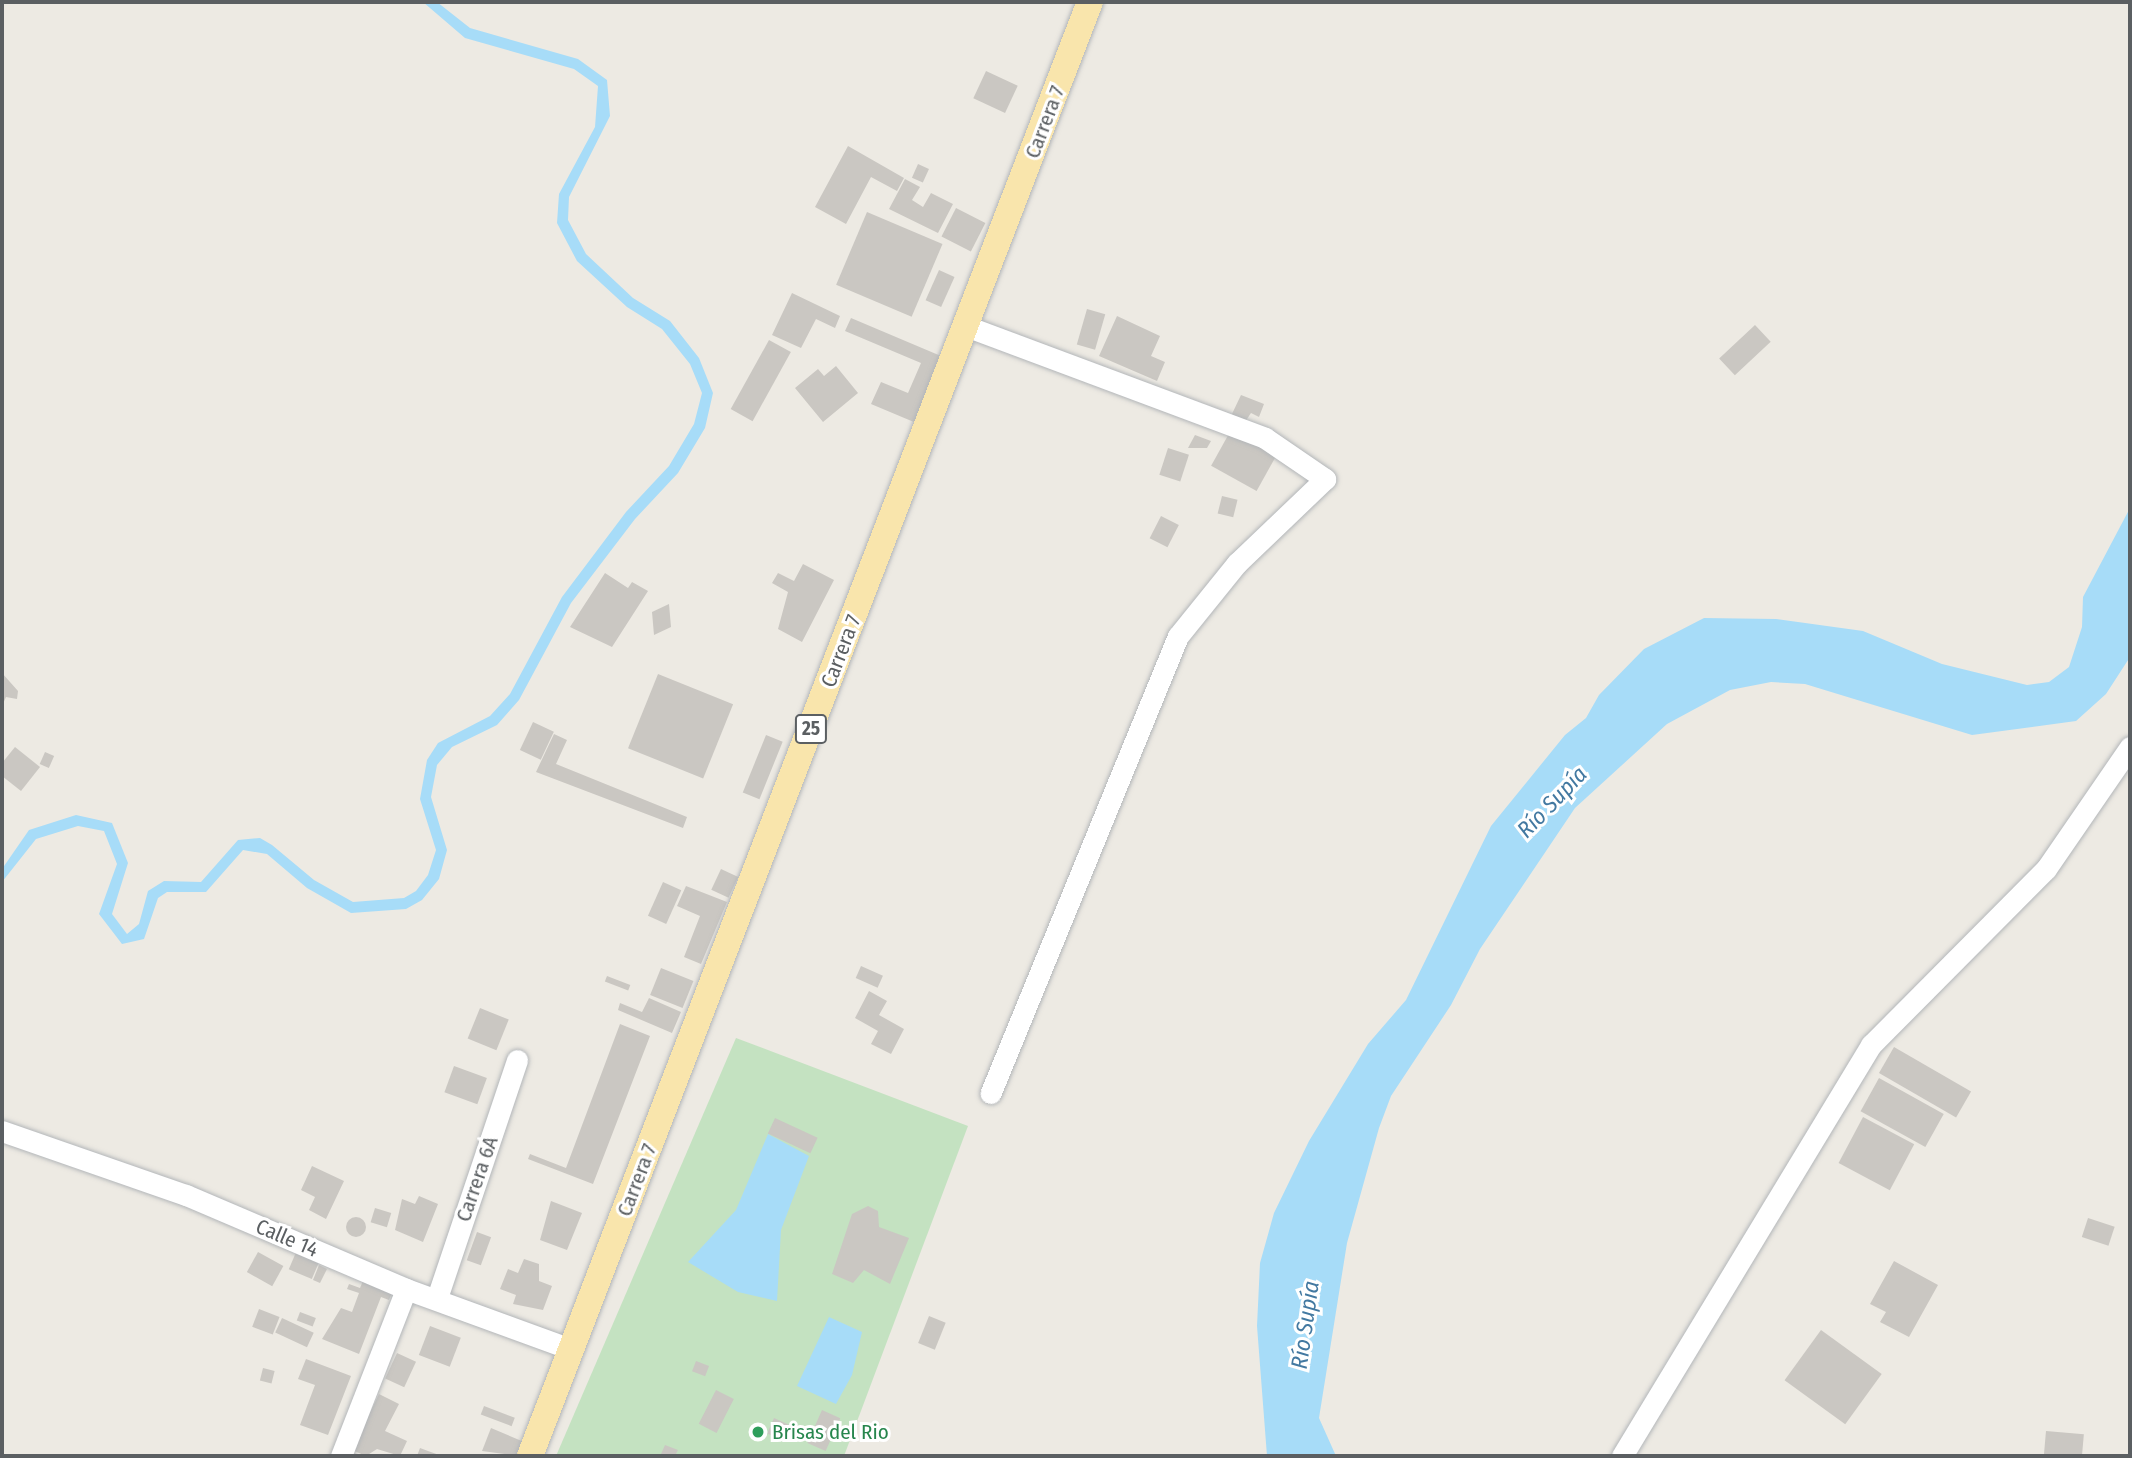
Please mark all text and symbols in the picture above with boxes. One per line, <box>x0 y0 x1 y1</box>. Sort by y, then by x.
street label: Carrera 7 <box>1020 82 1070 162</box>
street label: Carrera 7 <box>816 611 866 691</box>
road number: 25 <box>794 714 828 744</box>
water label: Río Supía <box>1511 761 1593 843</box>
street label: Carrera 6A <box>451 1133 503 1225</box>
street label: Carrera 7 <box>612 1140 662 1220</box>
street label: Calle 14 <box>252 1214 322 1262</box>
water label: Río Supía <box>1285 1279 1325 1371</box>
place label: Brisas del Rio <box>772 1419 889 1445</box>
marker: Brisas del Rio <box>750 1424 766 1440</box>

